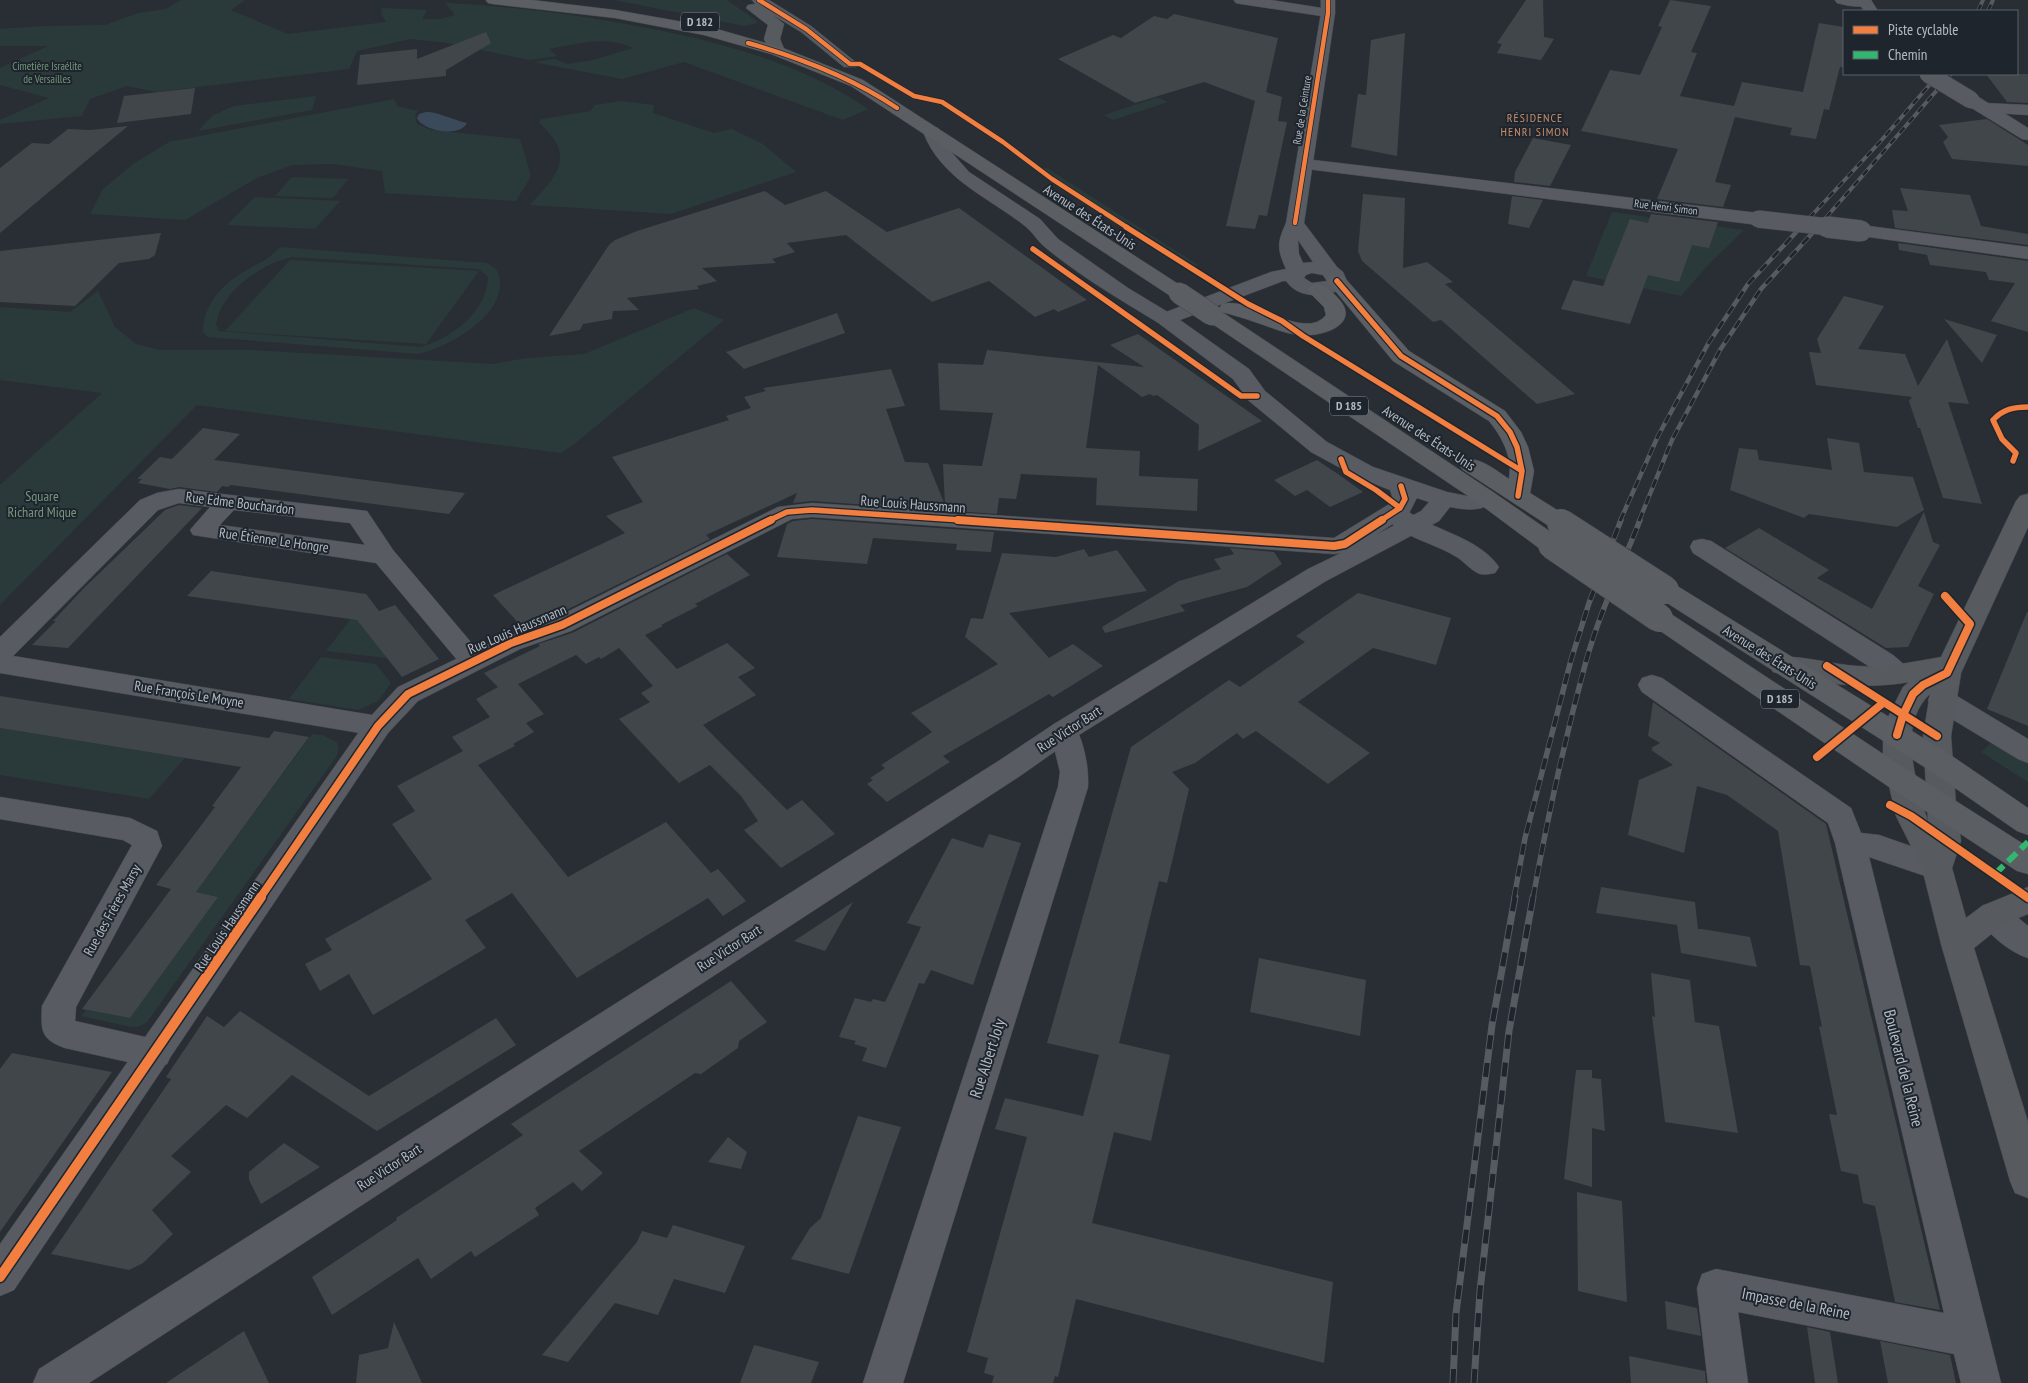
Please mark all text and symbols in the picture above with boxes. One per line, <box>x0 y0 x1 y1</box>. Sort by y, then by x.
legend <box>1843 10 2018 75</box>
road number: D 182 <box>681 13 719 32</box>
text: Piste cyclable <box>1888 20 1958 39</box>
text: Chemin <box>1888 45 1927 64</box>
park label: Cimetière Israélite de Versailles <box>12 59 82 86</box>
street label: Rue de la Ceinture <box>1290 74 1314 146</box>
district label: RÉSIDENCE HENRI SIMON <box>1501 110 1569 139</box>
street label: Avenue des États-Unis <box>1040 180 1140 254</box>
street label: Rue Henri Simon <box>1633 196 1699 218</box>
road number: D 185 <box>1330 396 1368 416</box>
street label: Avenue des États-Unis <box>1379 401 1479 475</box>
park label: Square Richard Mique <box>7 487 77 521</box>
street label: Rue Edme Bouchardon <box>185 487 295 519</box>
street label: Rue Louis Haussmann <box>860 491 966 517</box>
street label: Rue Étienne Le Hongre <box>218 523 330 557</box>
street label: Rue Louis Haussmann <box>465 600 569 658</box>
street label: Avenue des États-Unis <box>1720 621 1820 693</box>
street label: Rue François Le Moyne <box>133 676 245 712</box>
road number: D 185 <box>1761 690 1799 709</box>
street label: Rue Victor Bart <box>1034 702 1104 756</box>
street label: Rue des Frères Marsy <box>79 860 145 959</box>
street label: Rue Louis Haussmann <box>190 877 264 975</box>
street label: Rue Victor Bart <box>694 921 764 975</box>
street label: Boulevard de la Reine <box>1880 1007 1928 1129</box>
street label: Rue Albert Joly <box>965 1016 1009 1100</box>
street label: Rue Victor Bart <box>354 1140 424 1194</box>
street label: Impasse de la Reine <box>1740 1283 1852 1323</box>

